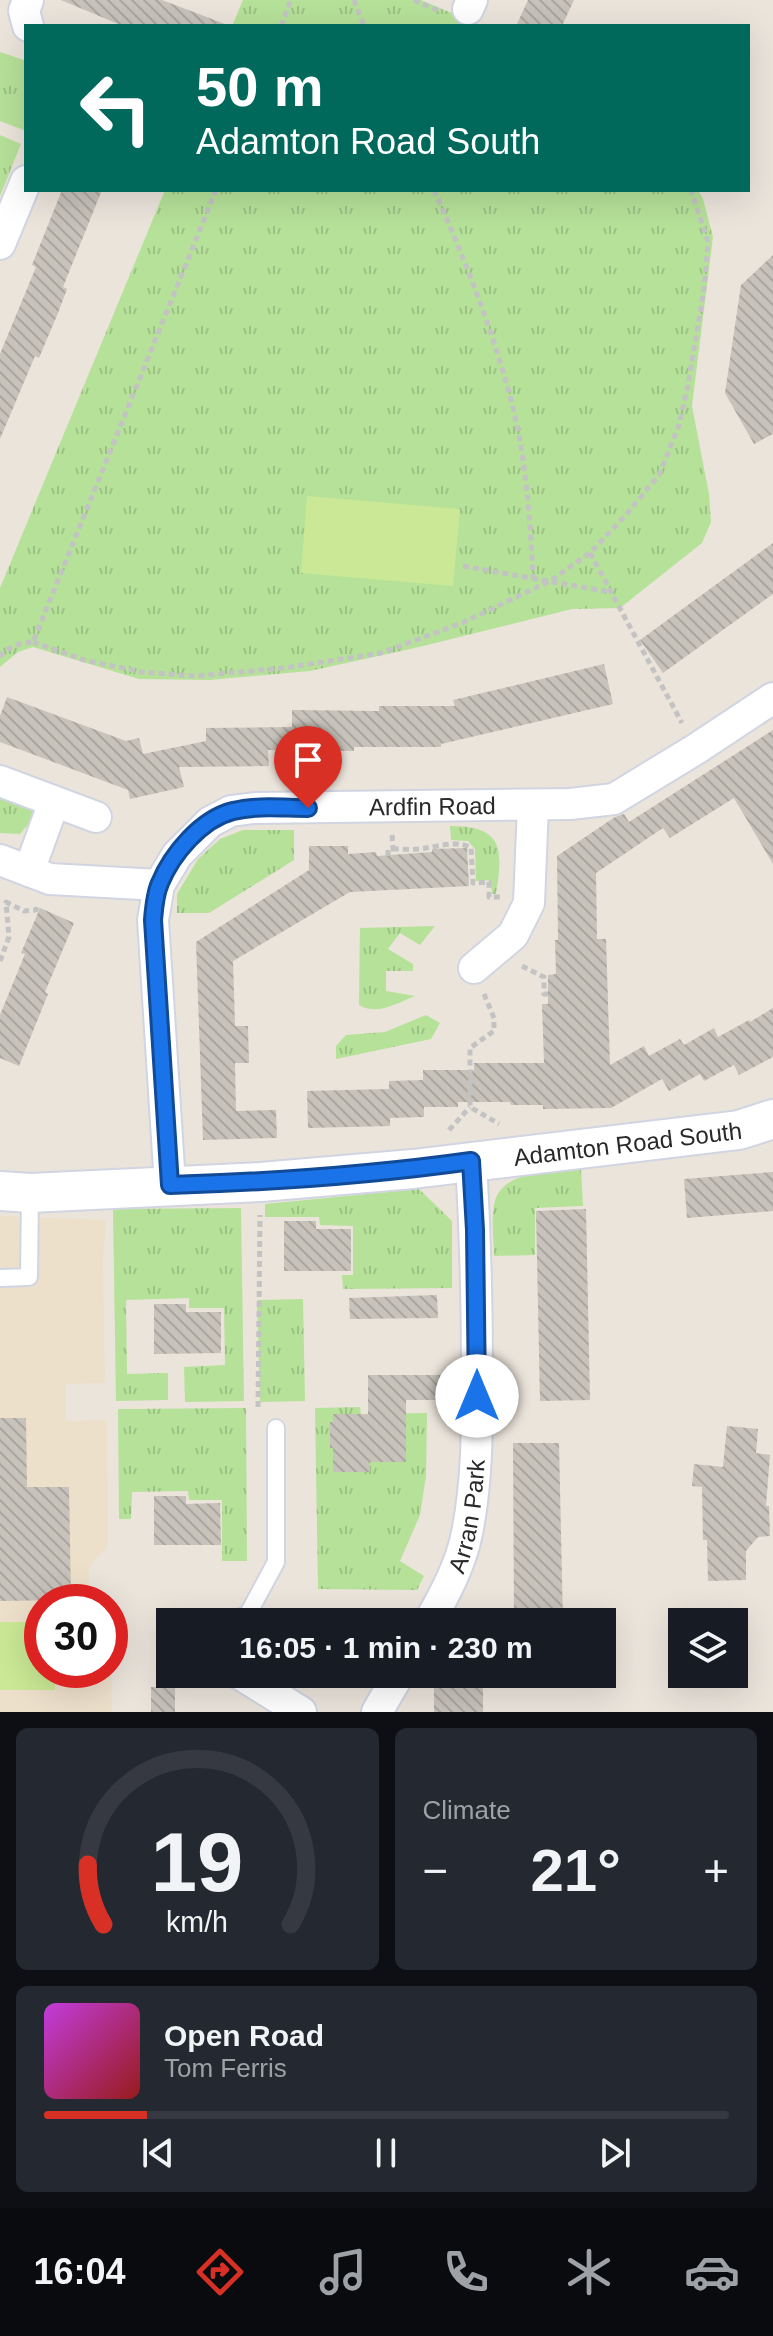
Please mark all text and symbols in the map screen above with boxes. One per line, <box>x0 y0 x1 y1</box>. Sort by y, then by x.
text: 50 m <box>196 55 324 118</box>
icon: left <box>64 56 168 160</box>
text: Adamton Road South <box>196 121 540 162</box>
pin <box>274 726 342 808</box>
icon: arrive <box>286 738 330 782</box>
street label: Ardfin Road <box>369 791 496 820</box>
street label: Adamton Road South <box>512 1116 743 1170</box>
position arrow <box>435 1354 519 1438</box>
street label: Arran Park <box>442 1458 489 1577</box>
speed limit sign: 30 <box>24 1584 128 1688</box>
map controls <box>668 1608 748 1688</box>
button: layers <box>668 1608 748 1688</box>
text: 16:05 · 1 min · 230 m <box>239 1631 533 1664</box>
text: Climate <box>423 1795 511 1825</box>
text: 19 <box>151 1816 244 1909</box>
text: 21° <box>530 1837 621 1904</box>
text: − <box>423 1846 448 1895</box>
text: + <box>703 1846 729 1895</box>
text: km/h <box>166 1906 228 1938</box>
text: Open Road <box>164 2019 324 2052</box>
text: Tom Ferris <box>164 2053 287 2083</box>
icon: previous <box>136 2131 180 2175</box>
icon: pause <box>364 2131 408 2175</box>
icon: next <box>593 2131 637 2175</box>
icon: directions <box>192 2244 248 2300</box>
icon: music <box>315 2244 371 2300</box>
icon: phone <box>438 2244 494 2300</box>
icon: climate <box>561 2244 617 2300</box>
icon: car <box>684 2244 740 2300</box>
text: 16:04 <box>33 2251 125 2292</box>

